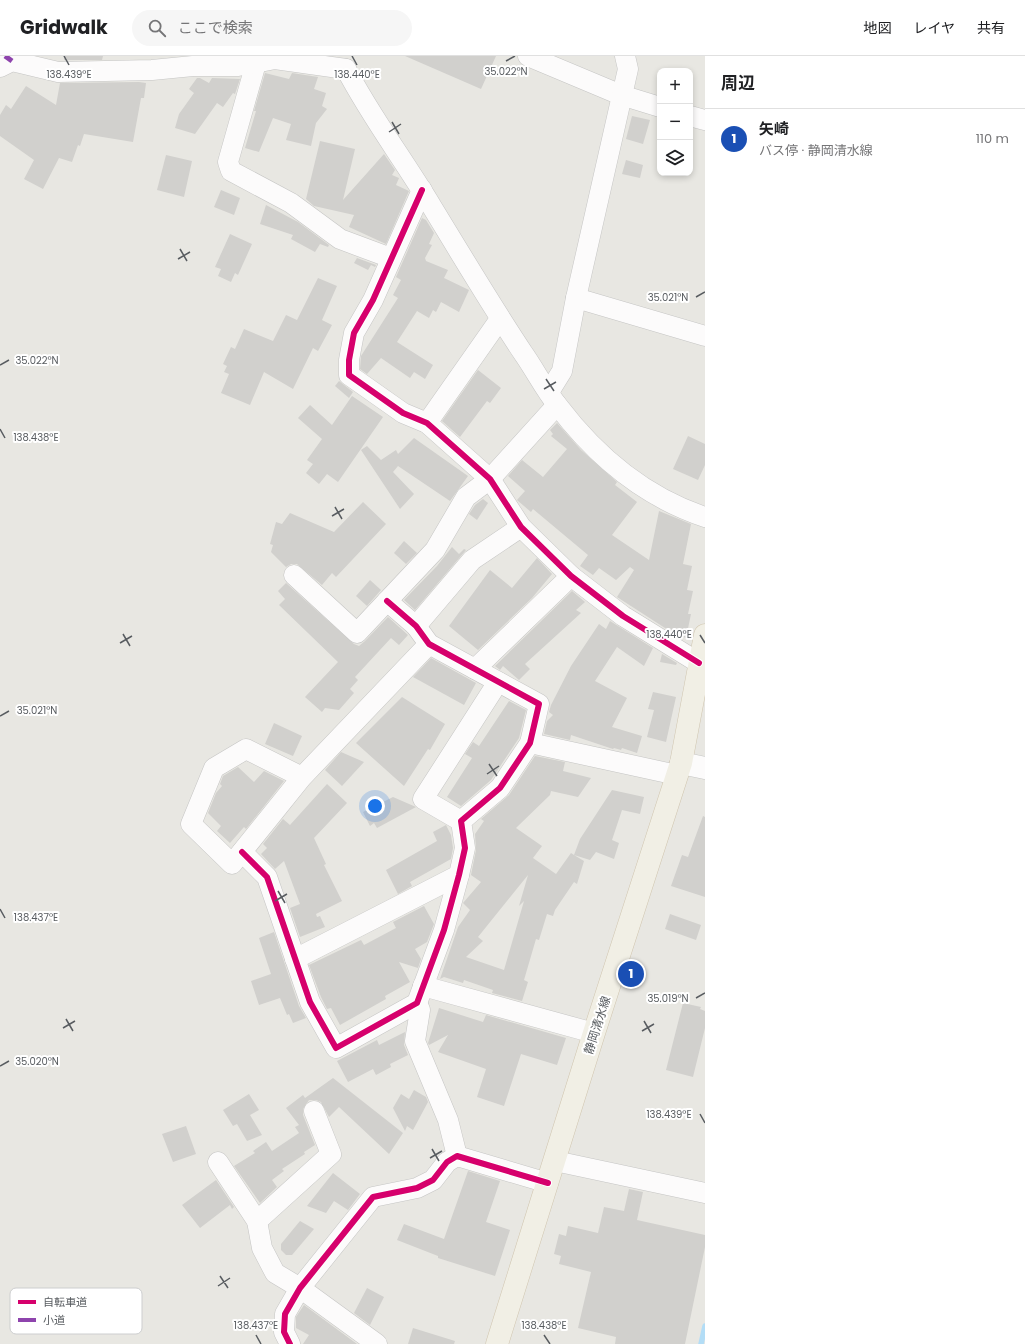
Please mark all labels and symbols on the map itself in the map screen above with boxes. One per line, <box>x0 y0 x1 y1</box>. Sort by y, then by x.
text: 35.022°N <box>484 64 528 79</box>
text: 138.439°E <box>46 67 92 82</box>
text: 138.440°E <box>334 67 380 82</box>
text: 35.021°N <box>648 290 688 305</box>
text: 35.022°N <box>15 353 59 368</box>
text: 138.438°E <box>13 430 59 445</box>
text: 138.440°E <box>646 627 692 642</box>
text: 35.021°N <box>17 703 57 718</box>
your location <box>365 796 385 816</box>
text: 138.437°E <box>14 910 58 925</box>
pin: 1 <box>618 959 644 989</box>
text: 35.019°N <box>647 991 689 1006</box>
street label: 静岡清水線 <box>580 994 614 1056</box>
text: 35.020°N <box>15 1054 59 1069</box>
text: 138.439°E <box>646 1107 692 1122</box>
legend <box>10 1288 142 1334</box>
text: 自転車道 <box>43 1294 87 1310</box>
text: 小道 <box>43 1312 65 1328</box>
text: 138.437°E <box>234 1318 278 1333</box>
text: 138.438°E <box>521 1318 567 1333</box>

